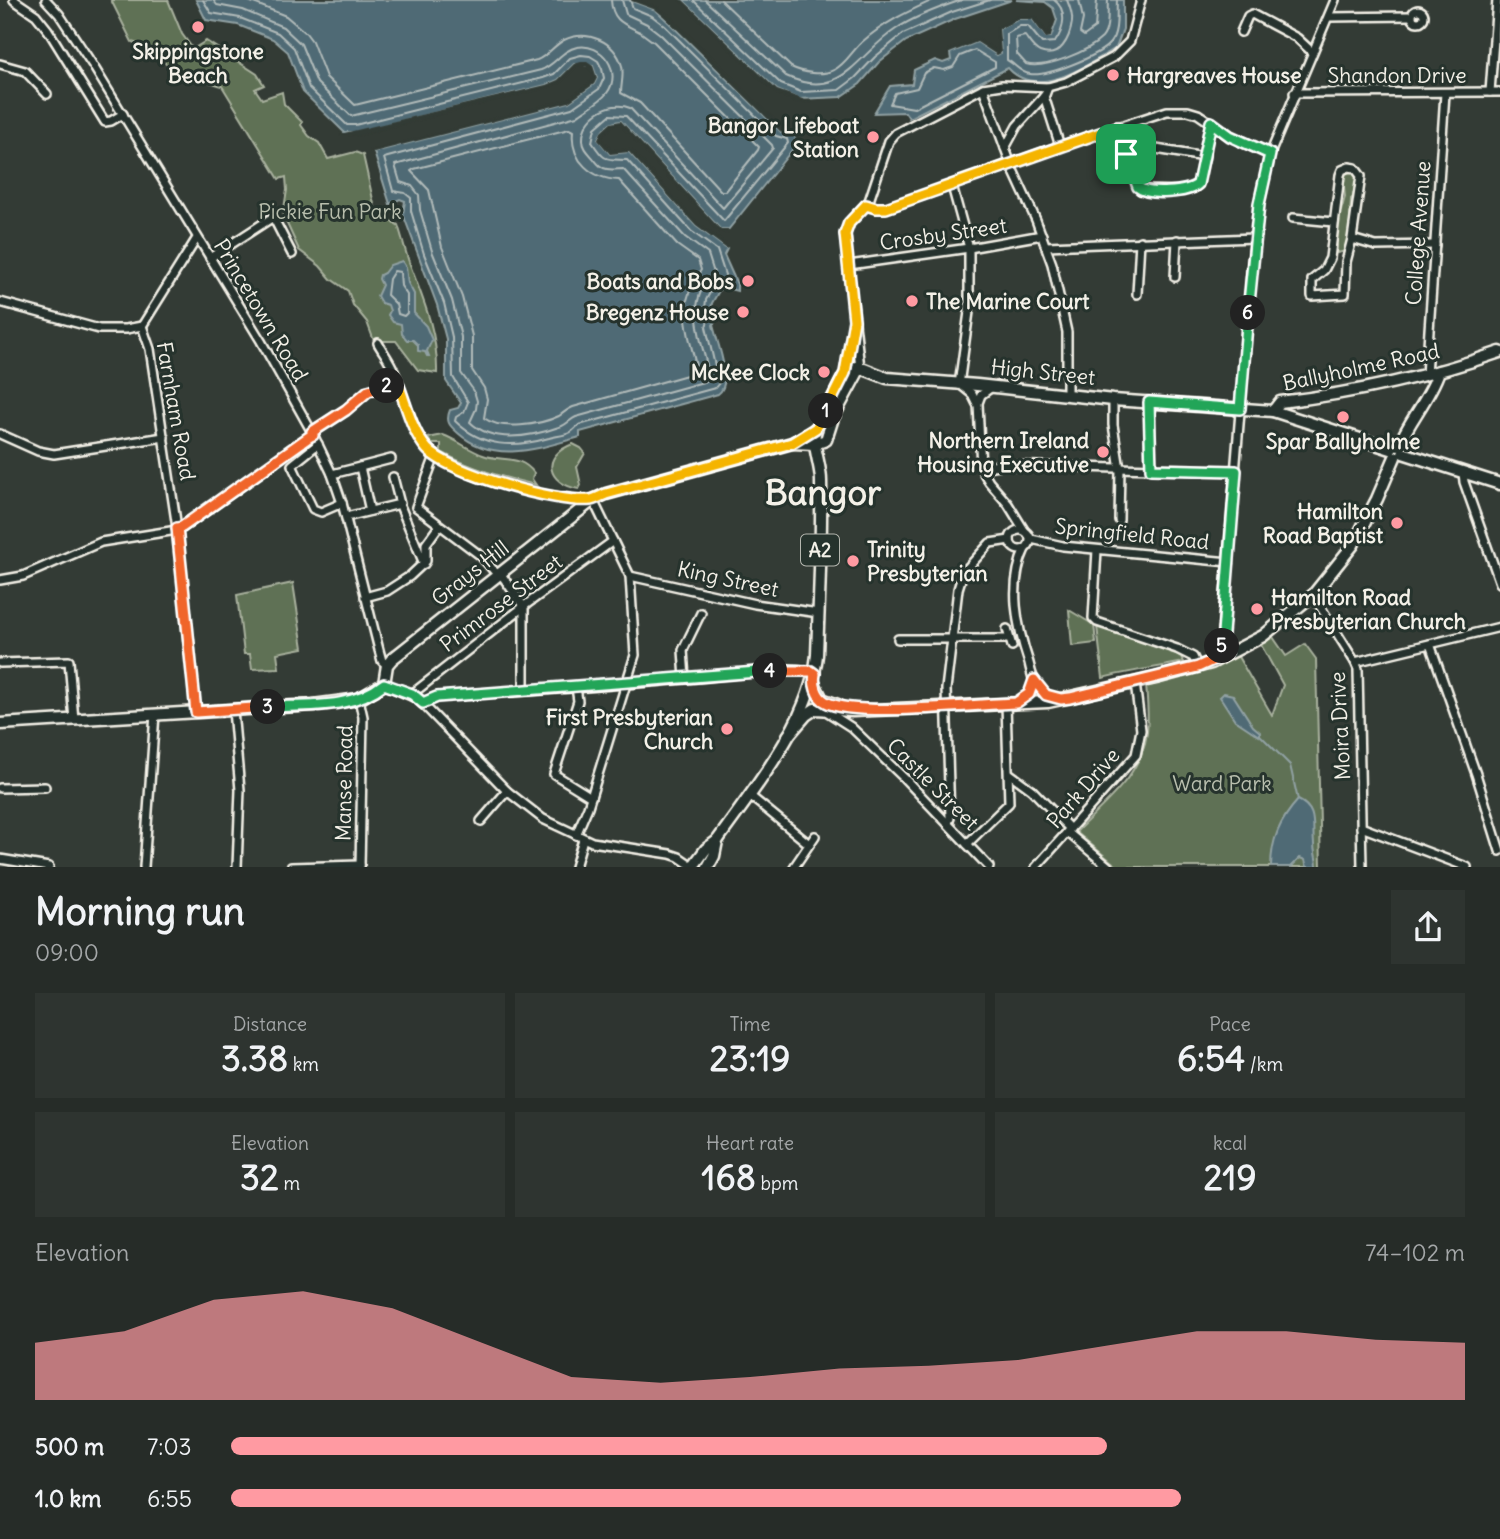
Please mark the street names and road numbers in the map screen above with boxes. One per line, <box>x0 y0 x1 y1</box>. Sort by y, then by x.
street label: Shandon Drive <box>1328 62 1466 89</box>
street label: College Avenue <box>1399 160 1437 306</box>
street label: Crosby Street <box>878 212 1008 256</box>
street label: Princetown Road <box>208 234 314 386</box>
street label: Ballyholme Road <box>1280 337 1442 397</box>
street label: Farnham Road <box>151 340 201 482</box>
street label: High Street <box>990 353 1096 391</box>
street label: Springfield Road <box>1054 512 1210 556</box>
street label: Grays Hill <box>426 534 514 612</box>
road number: A2 <box>801 534 839 566</box>
street label: Primrose Street <box>434 548 568 658</box>
street label: King Street <box>675 555 781 603</box>
street label: Moira Drive <box>1324 671 1356 781</box>
street label: Manse Road <box>329 725 359 841</box>
street label: Castle Street <box>881 732 985 836</box>
street label: Park Drive <box>1041 742 1125 834</box>

